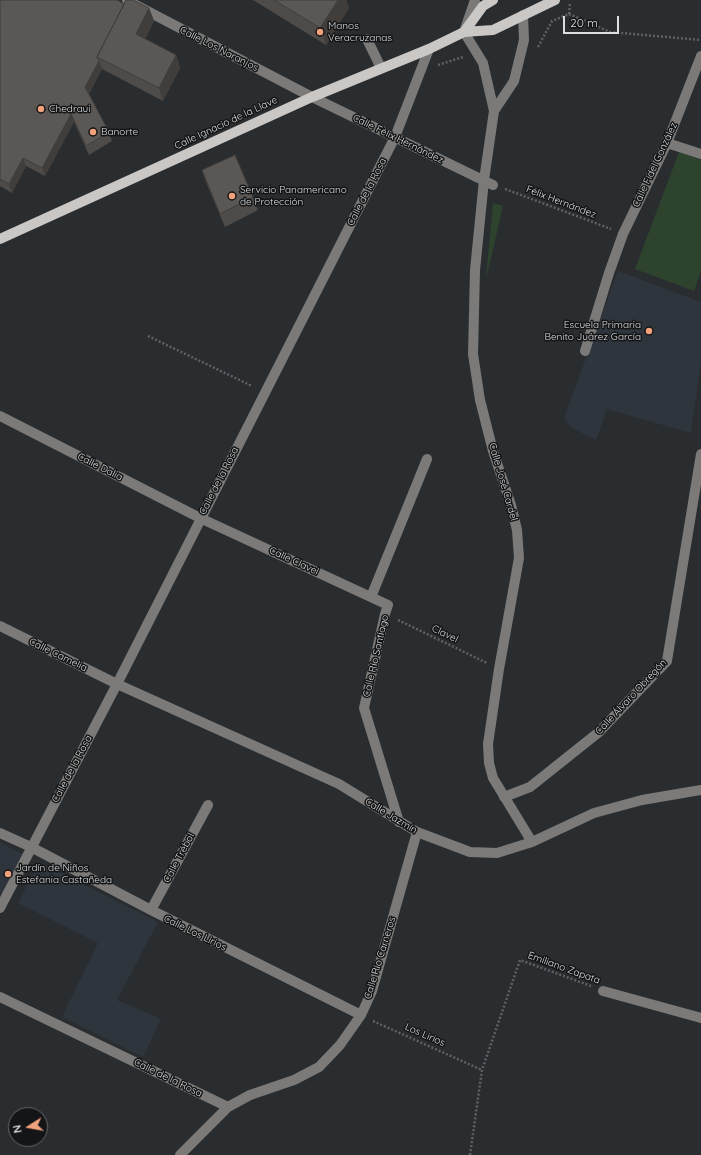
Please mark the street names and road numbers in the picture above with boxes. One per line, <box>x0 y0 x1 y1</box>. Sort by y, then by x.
street label: Calle Los Naranjos <box>178 24 260 74</box>
street label: Calle Ignacio de la Llave <box>173 94 279 152</box>
street label: Calle Félix Hernández <box>351 112 445 166</box>
street label: Calle Fidel González <box>630 121 680 209</box>
street label: Calle de la Rosa <box>345 156 389 228</box>
street label: Félix Hernández <box>524 183 598 221</box>
street label: Calle José Cardel <box>486 442 520 522</box>
street label: Calle de la Rosa <box>197 445 241 517</box>
street label: Calle Dalia <box>75 450 125 484</box>
street label: Calle Clavel <box>267 544 321 578</box>
street label: Calle Río Santiago <box>361 614 391 698</box>
street label: Clavel <box>430 622 460 646</box>
street label: Calle Camelia <box>27 636 89 674</box>
street label: Calle Álvaro Obregón <box>593 657 669 737</box>
street label: Calle de la Rosa <box>49 733 95 805</box>
street label: Calle Jazmín <box>363 796 419 836</box>
street label: Calle Trébol <box>161 831 197 885</box>
street label: Calle Los Lirios <box>162 913 228 953</box>
street label: Calle Río Carneros <box>362 915 398 1001</box>
street label: Emiliano Zapata <box>526 949 602 987</box>
street label: Los Lirios <box>403 1021 447 1049</box>
street label: Calle de la Rosa <box>132 1056 204 1100</box>

